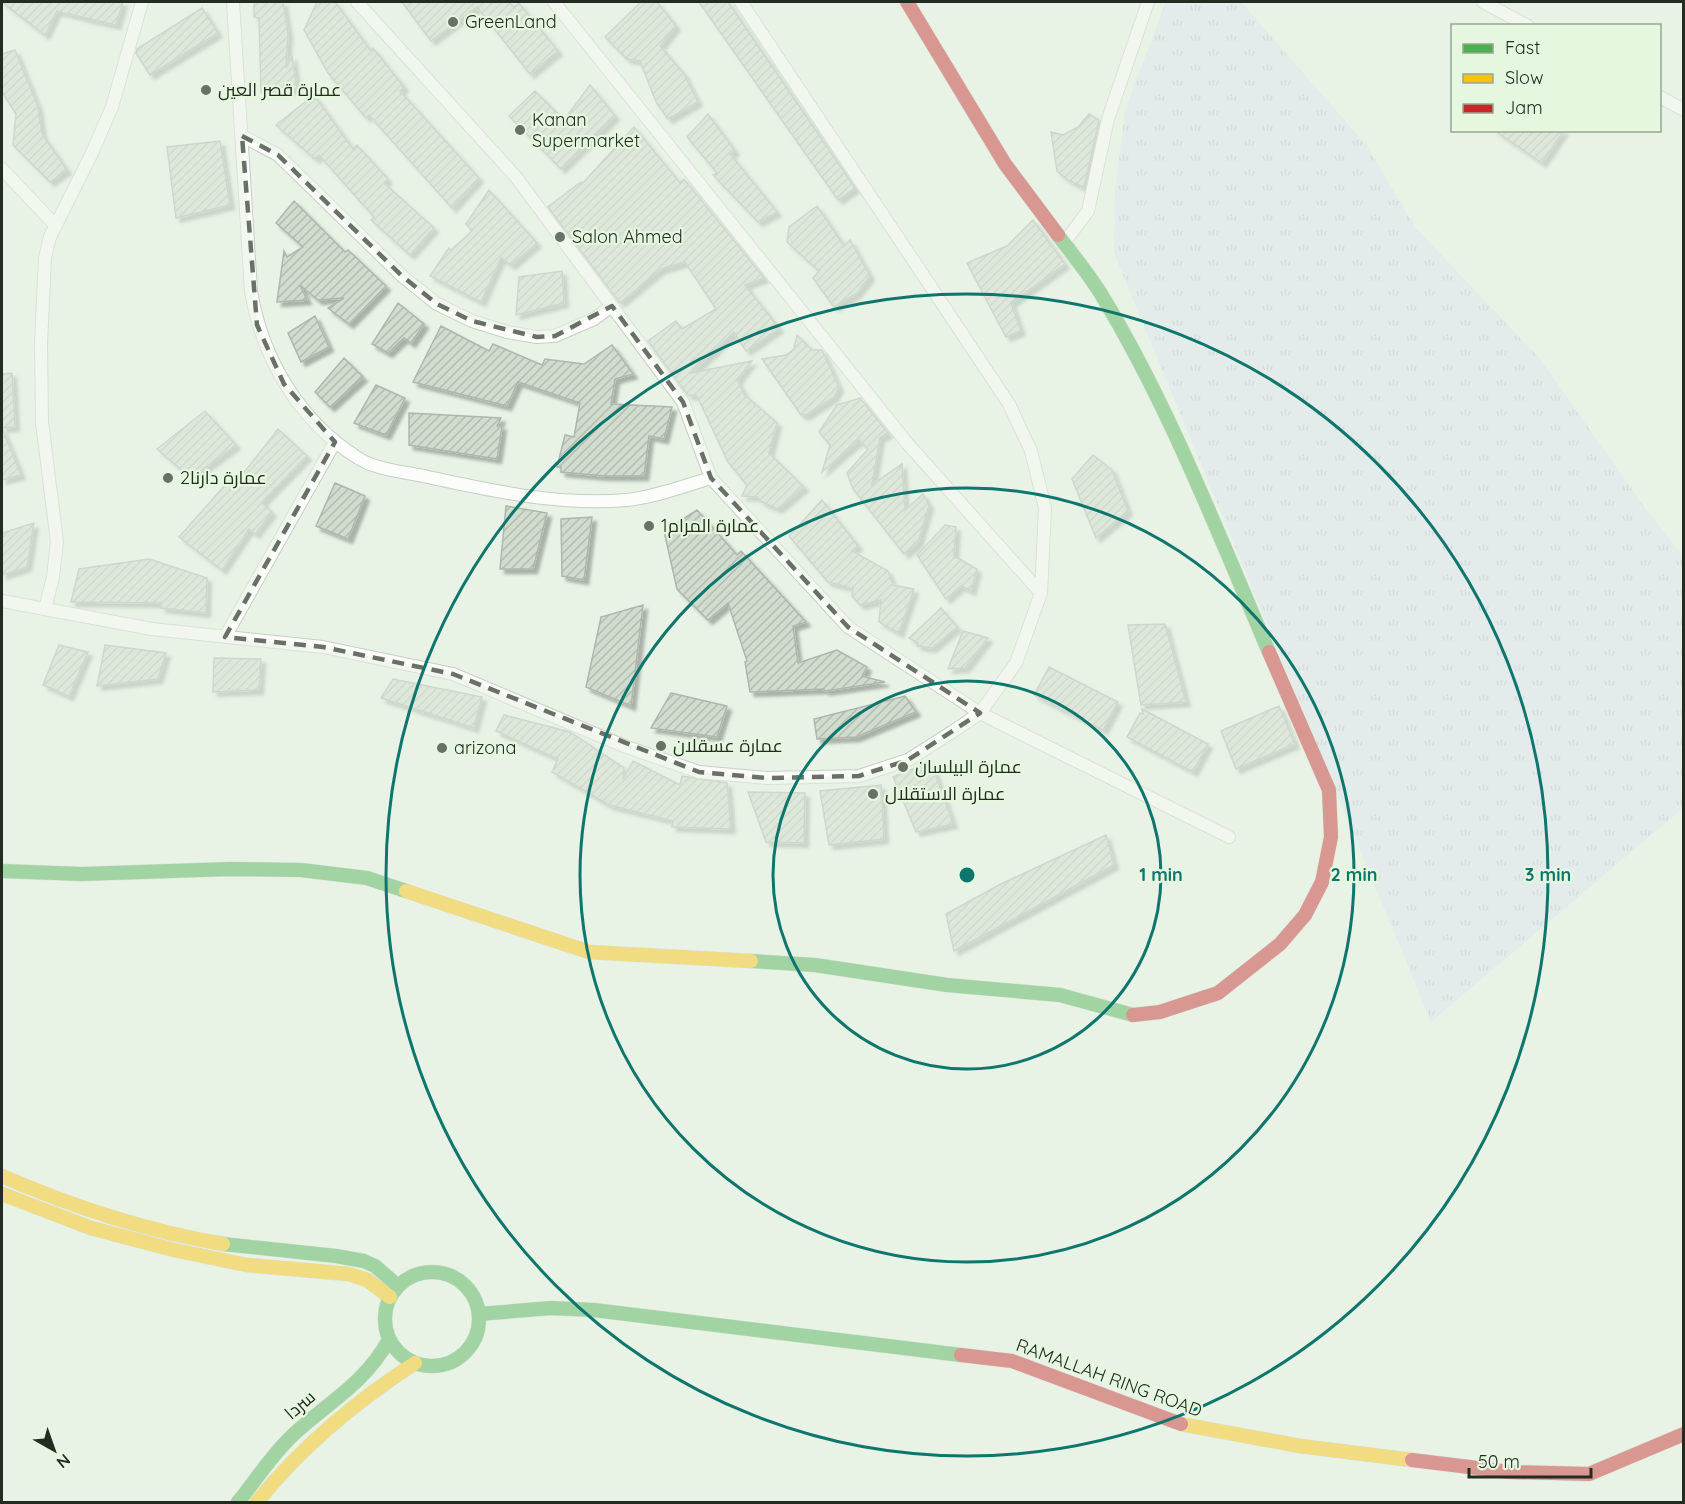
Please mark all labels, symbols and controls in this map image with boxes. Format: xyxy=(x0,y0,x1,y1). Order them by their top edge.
place label: GreenLand xyxy=(465,10,557,33)
marker: GreenLand xyxy=(446,15,460,29)
legend xyxy=(1451,24,1661,132)
text: Fast xyxy=(1505,36,1540,59)
text: Slow xyxy=(1505,66,1543,89)
place label: عمارة قصر العين xyxy=(218,78,341,101)
marker: عمارة قصر العين xyxy=(199,83,213,97)
text: Jam xyxy=(1505,96,1543,119)
place label: Kanan Supermarket xyxy=(532,108,640,152)
marker: Kanan Supermarket xyxy=(513,123,527,137)
place label: Salon Ahmed xyxy=(572,225,683,248)
marker: Salon Ahmed xyxy=(553,230,567,244)
place label: عمارة دارنا2 xyxy=(180,466,267,489)
marker: عمارة دارنا2 xyxy=(161,471,175,485)
place label: عمارة المرام1 xyxy=(661,514,759,538)
marker: عمارة المرام1 xyxy=(642,519,656,533)
place label: عمارة عسقلان xyxy=(673,734,783,757)
place label: arizona xyxy=(454,736,516,759)
marker: عمارة عسقلان xyxy=(654,739,668,753)
marker: arizona xyxy=(435,741,449,755)
place label: عمارة البيلسان xyxy=(915,755,1022,778)
marker: عمارة البيلسان xyxy=(896,760,910,774)
place label: عمارة الاستقلال xyxy=(885,782,1005,805)
marker: عمارة الاستقلال xyxy=(866,787,880,801)
text: 1 min xyxy=(1139,863,1183,886)
text: 2 min xyxy=(1331,863,1377,886)
text: 3 min xyxy=(1525,863,1571,886)
centre of rings xyxy=(957,865,977,885)
street label: RAMALLAH RING ROAD xyxy=(1013,1333,1205,1422)
street label: سردا xyxy=(279,1385,320,1424)
north arrow xyxy=(24,1420,84,1480)
scale bar xyxy=(1469,1441,1590,1479)
text: N xyxy=(53,1450,75,1473)
text: 50 m xyxy=(1478,1450,1520,1473)

